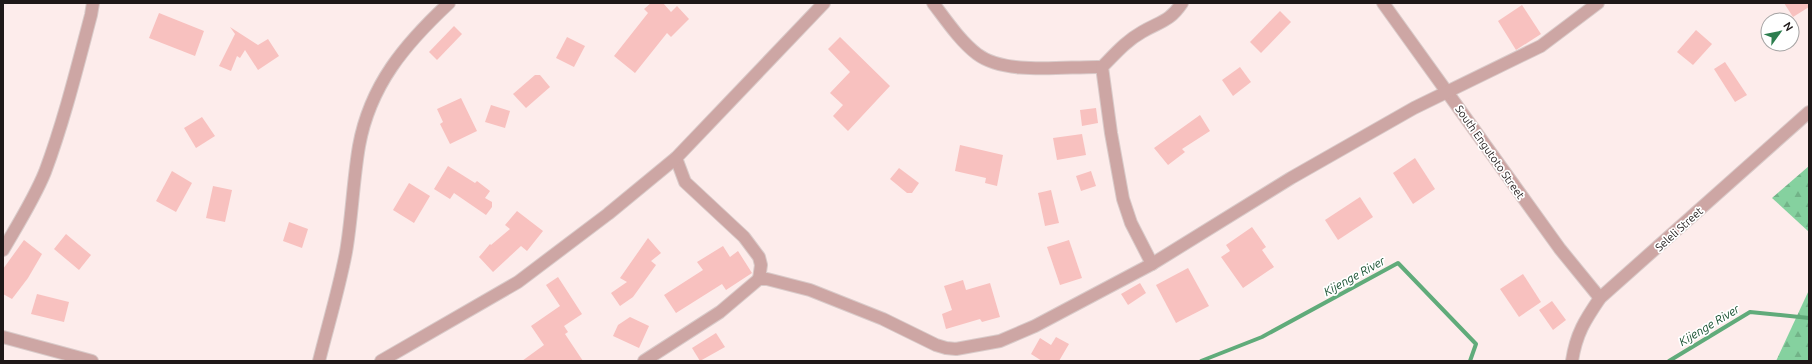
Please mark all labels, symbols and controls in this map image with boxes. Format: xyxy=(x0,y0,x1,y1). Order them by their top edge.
north arrow xyxy=(1760,12,1800,52)
text: N xyxy=(1781,20,1796,33)
street label: South Engutoto Street xyxy=(1453,103,1527,202)
street label: Seleli Street xyxy=(1653,204,1706,253)
water label: Kijenge River xyxy=(1321,254,1387,298)
water label: Kijenge River xyxy=(1676,302,1742,348)

